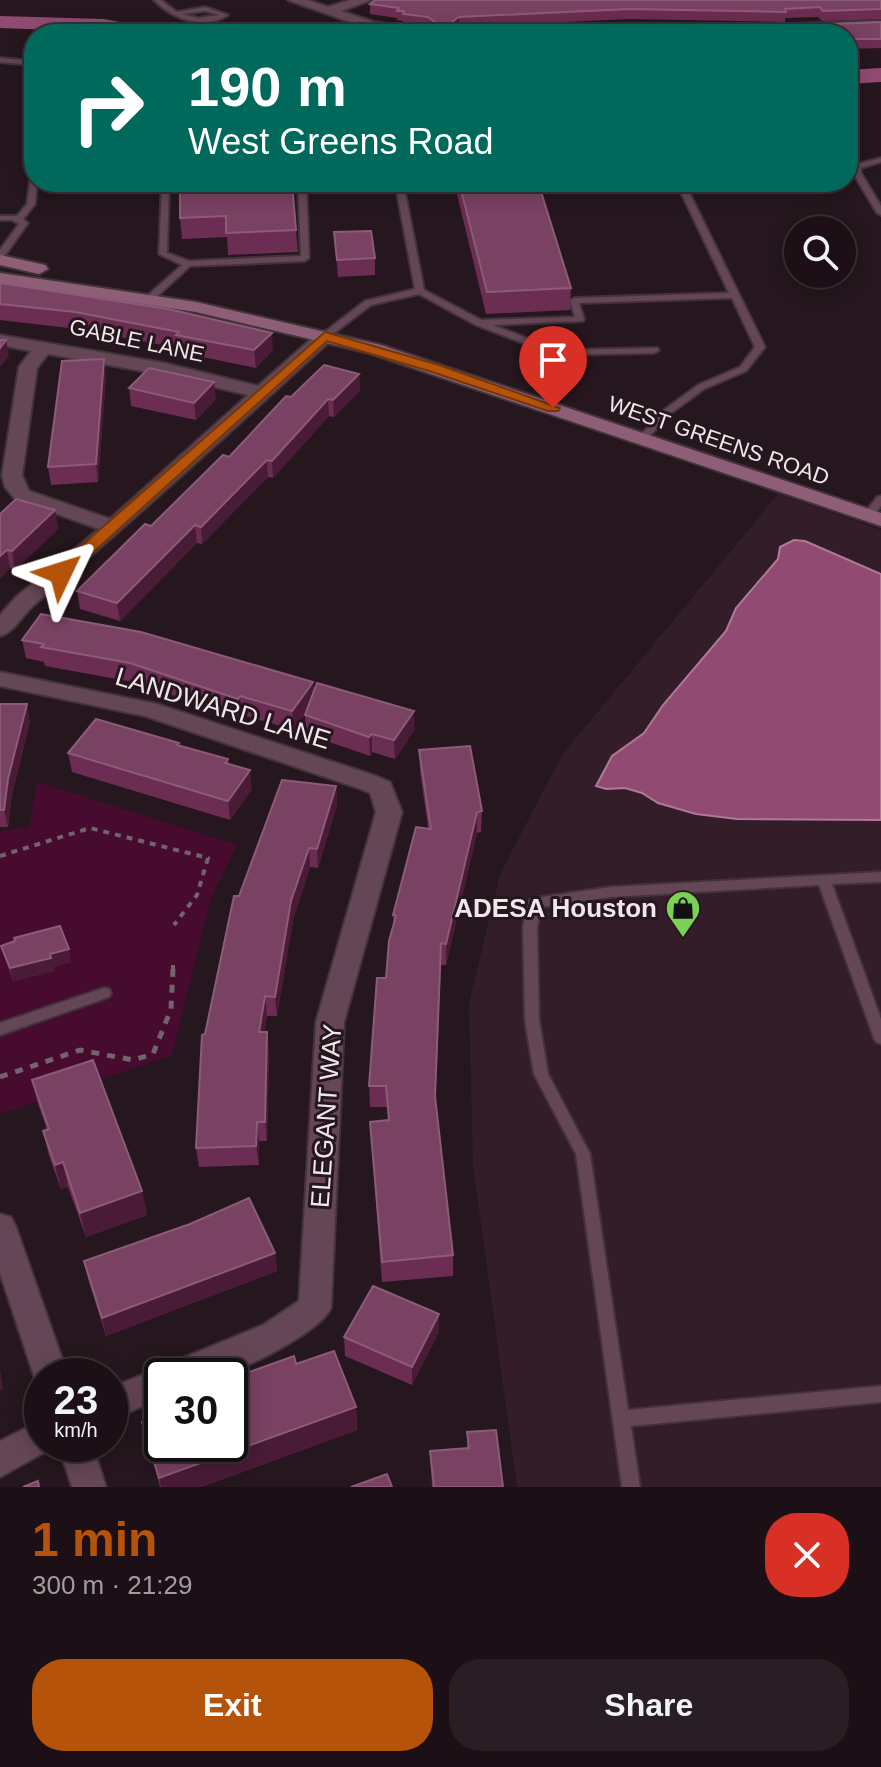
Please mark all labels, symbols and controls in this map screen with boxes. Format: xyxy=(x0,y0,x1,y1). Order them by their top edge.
text: 190 m xyxy=(188,55,347,118)
icon: right xyxy=(56,56,160,160)
text: West Greens Road xyxy=(188,121,493,162)
map controls xyxy=(784,216,856,288)
button: search xyxy=(784,216,856,288)
street label: GABLE LANE xyxy=(67,314,206,367)
pin xyxy=(519,326,587,408)
icon: arrive xyxy=(531,338,575,382)
street label: WEST GREENS ROAD xyxy=(605,391,833,490)
position arrow xyxy=(19,531,103,615)
street label: LANDWARD LANE xyxy=(112,661,334,755)
shop icon: ADESA Houston xyxy=(664,889,702,939)
place label: ADESA Houston xyxy=(454,893,657,923)
street label: ELEGANT WAY xyxy=(305,1023,347,1209)
speed limit sign: 30 xyxy=(144,1358,248,1462)
text: 23 xyxy=(54,1378,98,1422)
text: km/h xyxy=(54,1419,98,1441)
text: 1 min xyxy=(32,1513,157,1566)
button: close xyxy=(765,1513,849,1597)
text: 300 m · 21:29 xyxy=(32,1570,192,1600)
button: Exit xyxy=(32,1659,433,1751)
button: Share xyxy=(449,1659,849,1751)

